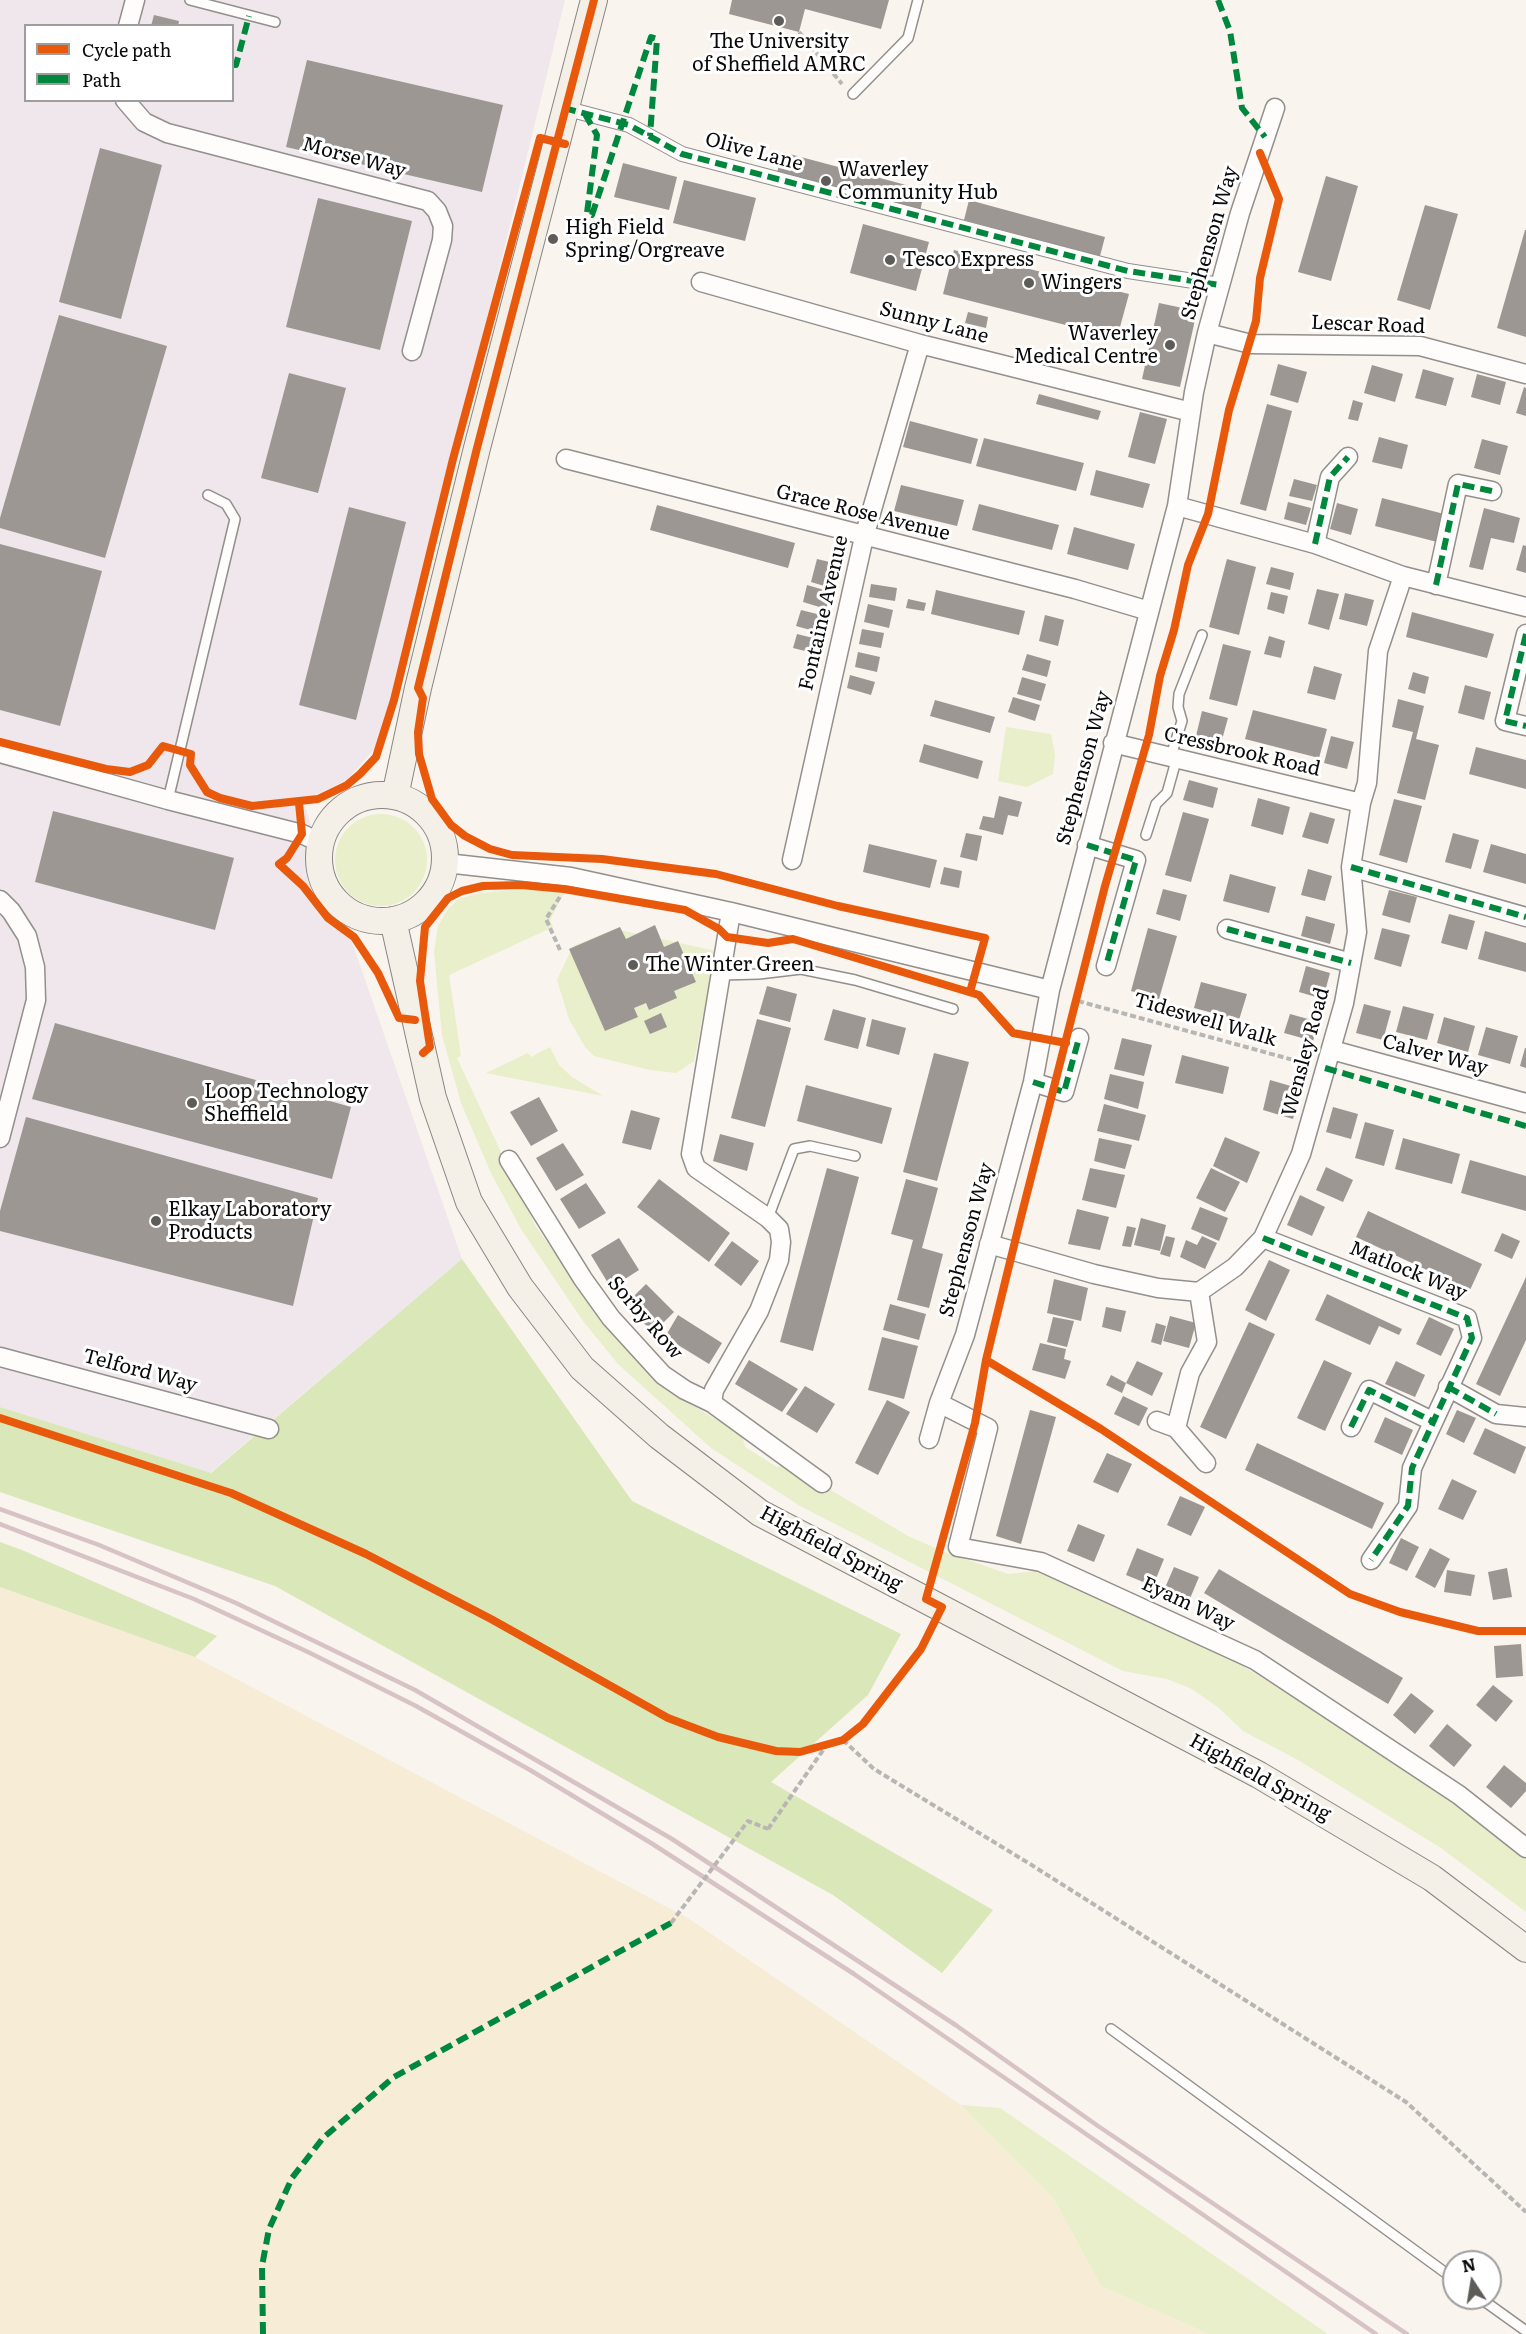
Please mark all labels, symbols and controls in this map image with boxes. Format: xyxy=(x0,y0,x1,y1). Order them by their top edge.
marker: The University of Sheffield AMRC xyxy=(772,14,786,28)
legend xyxy=(24,24,234,102)
place label: The University of Sheffield AMRC xyxy=(692,30,866,77)
text: Cycle path xyxy=(82,36,171,63)
text: Path xyxy=(82,66,121,93)
street label: Olive Lane xyxy=(702,127,806,177)
street label: Morse Way xyxy=(299,133,409,183)
place label: Waverley Community Hub xyxy=(838,158,998,205)
street label: Stephenson Way xyxy=(1177,163,1243,323)
marker: Waverley Community Hub xyxy=(819,174,833,188)
place label: High Field Spring/Orgreave xyxy=(565,216,725,263)
marker: High Field Spring/Orgreave xyxy=(546,232,560,246)
place label: Tesco Express xyxy=(902,248,1034,272)
marker: Tesco Express xyxy=(883,253,897,267)
place label: Wingers xyxy=(1041,271,1122,295)
marker: Wingers xyxy=(1022,276,1036,290)
street label: Sunny Lane xyxy=(877,297,991,349)
street label: Lescar Road xyxy=(1310,311,1426,339)
place label: Waverley Medical Centre xyxy=(1014,322,1158,369)
marker: Waverley Medical Centre xyxy=(1163,338,1177,352)
street label: Grace Rose Avenue xyxy=(774,480,952,546)
street label: Fontaine Avenue xyxy=(794,533,854,693)
street label: Stephenson Way xyxy=(1052,688,1116,848)
street label: Cressbrook Road xyxy=(1161,722,1323,782)
place label: The Winter Green xyxy=(645,953,814,977)
marker: The Winter Green xyxy=(626,958,640,972)
street label: Wensley Road xyxy=(1277,985,1335,1119)
street label: Tideswell Walk xyxy=(1131,988,1279,1052)
street label: Calver Way xyxy=(1380,1029,1490,1081)
place label: Loop Technology Sheffield xyxy=(204,1080,368,1127)
marker: Loop Technology Sheffield xyxy=(185,1096,199,1110)
street label: Stephenson Way xyxy=(935,1160,999,1320)
place label: Elkay Laboratory Products xyxy=(168,1198,331,1245)
marker: Elkay Laboratory Products xyxy=(149,1214,163,1228)
street label: Matlock Way xyxy=(1346,1236,1470,1306)
street label: Sorby Row xyxy=(602,1271,688,1365)
street label: Telford Way xyxy=(80,1344,200,1398)
street label: Highfield Spring xyxy=(756,1501,906,1597)
street label: Eyam Way xyxy=(1138,1572,1238,1636)
street label: Highfield Spring xyxy=(1185,1729,1335,1827)
north arrow xyxy=(1442,2250,1502,2310)
text: N xyxy=(1460,2251,1478,2277)

